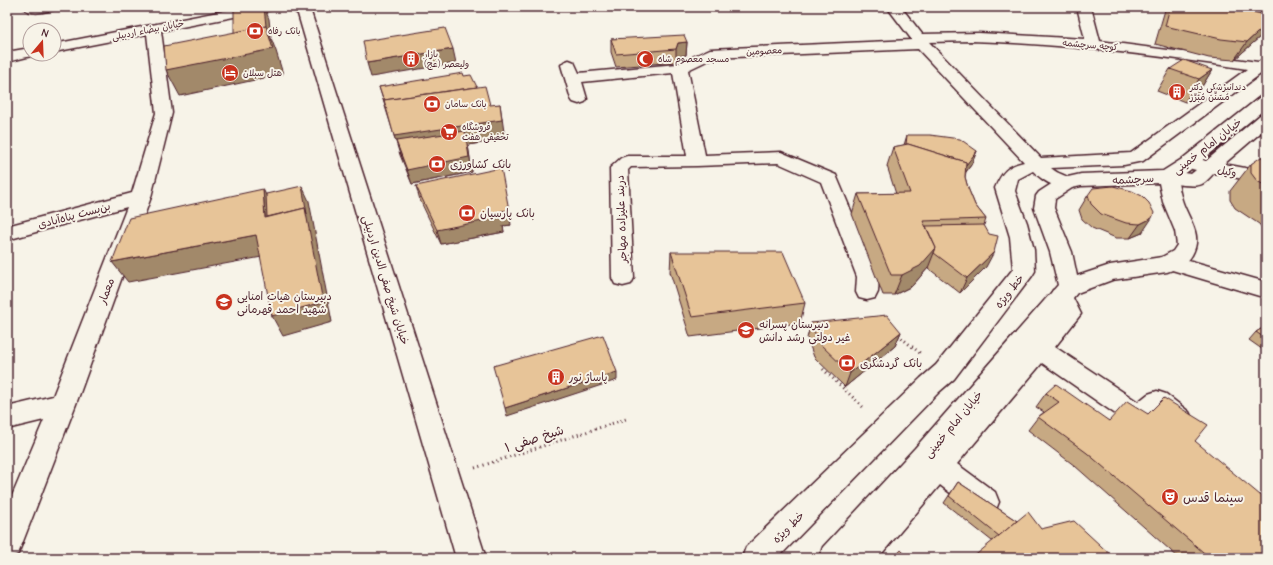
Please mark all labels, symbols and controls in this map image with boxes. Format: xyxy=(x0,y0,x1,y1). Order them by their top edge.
street label: خیابان بیضاء اردبیلی xyxy=(111,18,185,43)
bank icon: بانک رفاه xyxy=(245,21,265,41)
north arrow xyxy=(22,22,62,62)
text: N xyxy=(40,26,51,40)
place label: بانک رفاه xyxy=(268,26,301,37)
street label: کوچه سرچشمه xyxy=(1062,38,1118,53)
street label: معصومین xyxy=(746,45,782,57)
building icon: بازار ولیعصر (عج) xyxy=(401,49,421,69)
place label: بازار ولیعصر (عج) xyxy=(423,49,469,70)
mosque icon: مسجد معصوم شاه xyxy=(635,49,655,69)
place label: مسجد معصوم شاه xyxy=(658,54,729,66)
hotel icon: هتل سبلان xyxy=(220,63,240,83)
place label: هتل سبلان xyxy=(243,68,282,78)
building icon: دندانپزشکی دکتر مُسَنِّن مُبَرِّز xyxy=(1167,82,1187,102)
place label: دندانپزشکی دکتر مُسَنِّن مُبَرِّز xyxy=(1189,82,1246,103)
bank icon: بانک سامان xyxy=(422,94,442,114)
place label: بانک سامان xyxy=(445,99,487,109)
street label: خیابان امام خمینی xyxy=(1170,116,1245,179)
supermarket icon: فروشگاه تخفیفی هفت xyxy=(439,122,459,142)
place label: فروشگاه تخفیفی هفت xyxy=(462,122,509,143)
bank icon: بانک کشاورزی xyxy=(427,154,447,174)
place label: بانک کشاورزی xyxy=(450,158,511,172)
street label: وکیل xyxy=(1216,163,1238,180)
street label: سرچشمه xyxy=(1112,172,1154,187)
street label: دربند علیزاده مهاجر xyxy=(613,175,631,264)
street label: بن‌بست پناه‌آبادی xyxy=(36,200,112,232)
bank icon: بانک پارسیان xyxy=(457,203,477,223)
place label: بانک پارسیان xyxy=(480,207,535,221)
street label: خیابان شیخ صفی الدین اردبیلی xyxy=(359,214,411,347)
street label: خط ویژه xyxy=(992,272,1027,311)
street label: معمار xyxy=(95,276,117,307)
place label: دبیرستان هیات امنایی شهید احمد قهرمانی xyxy=(237,290,332,317)
school or university icon: دبیرستان هیات امنایی شهید احمد قهرمانی xyxy=(214,292,234,312)
place label: دبیرستان پسرانه غیر دولتی رشد دانش xyxy=(759,318,850,345)
school or university icon: دبیرستان پسرانه غیر دولتی رشد دانش xyxy=(736,320,756,340)
bank icon: بانک گردشگری xyxy=(837,353,857,373)
place label: بانک گردشگری xyxy=(860,357,922,371)
building icon: پاساژ نور xyxy=(546,367,566,387)
place label: پاساژ نور xyxy=(568,371,607,385)
street label: خیابان امام خمینی xyxy=(922,388,987,462)
street label: شیخ صفی ۱ xyxy=(503,422,566,457)
theatre icon: سینما قدس xyxy=(1160,487,1180,507)
place label: سینما قدس xyxy=(1183,490,1243,506)
street label: خط ویژه xyxy=(770,509,807,546)

